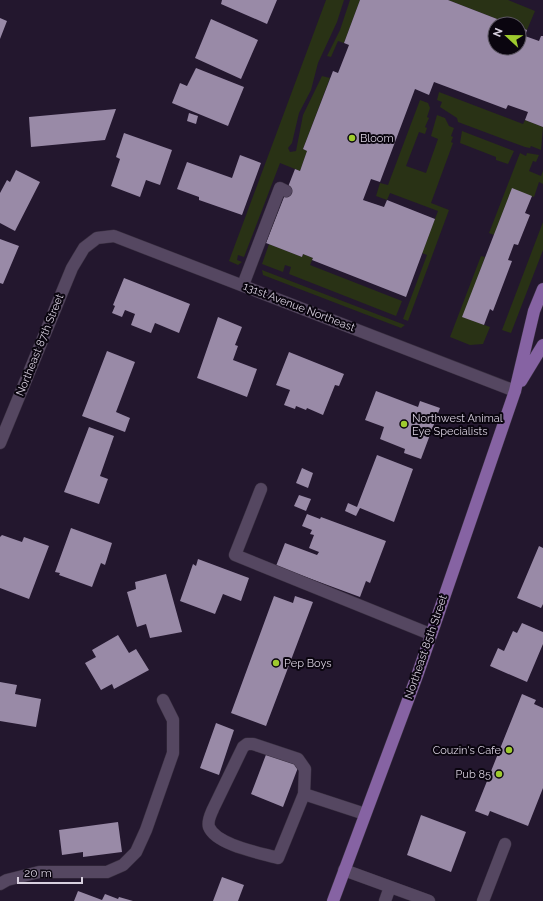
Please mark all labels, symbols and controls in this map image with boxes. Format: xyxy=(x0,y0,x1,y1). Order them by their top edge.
north arrow xyxy=(487,16,527,56)
text: N xyxy=(491,26,506,39)
place label: Bloom xyxy=(360,132,394,145)
marker: Bloom xyxy=(347,133,357,143)
street label: 131st Avenue Northeast xyxy=(241,280,357,334)
street label: Northeast 87th Street xyxy=(14,292,67,398)
place label: Northwest Animal Eye Specialists xyxy=(412,412,503,438)
marker: Northwest Animal Eye Specialists xyxy=(399,419,409,429)
street label: Northeast 85th Street xyxy=(402,593,450,701)
place label: Pep Boys xyxy=(284,657,332,670)
marker: Pep Boys xyxy=(271,658,281,668)
place label: Couzin's Cafe xyxy=(433,744,502,757)
marker: Couzin's Cafe xyxy=(504,745,514,755)
place label: Pub 85 xyxy=(456,768,491,781)
marker: Pub 85 xyxy=(494,769,504,779)
scale bar xyxy=(18,859,82,885)
text: 20 m xyxy=(24,866,52,880)

